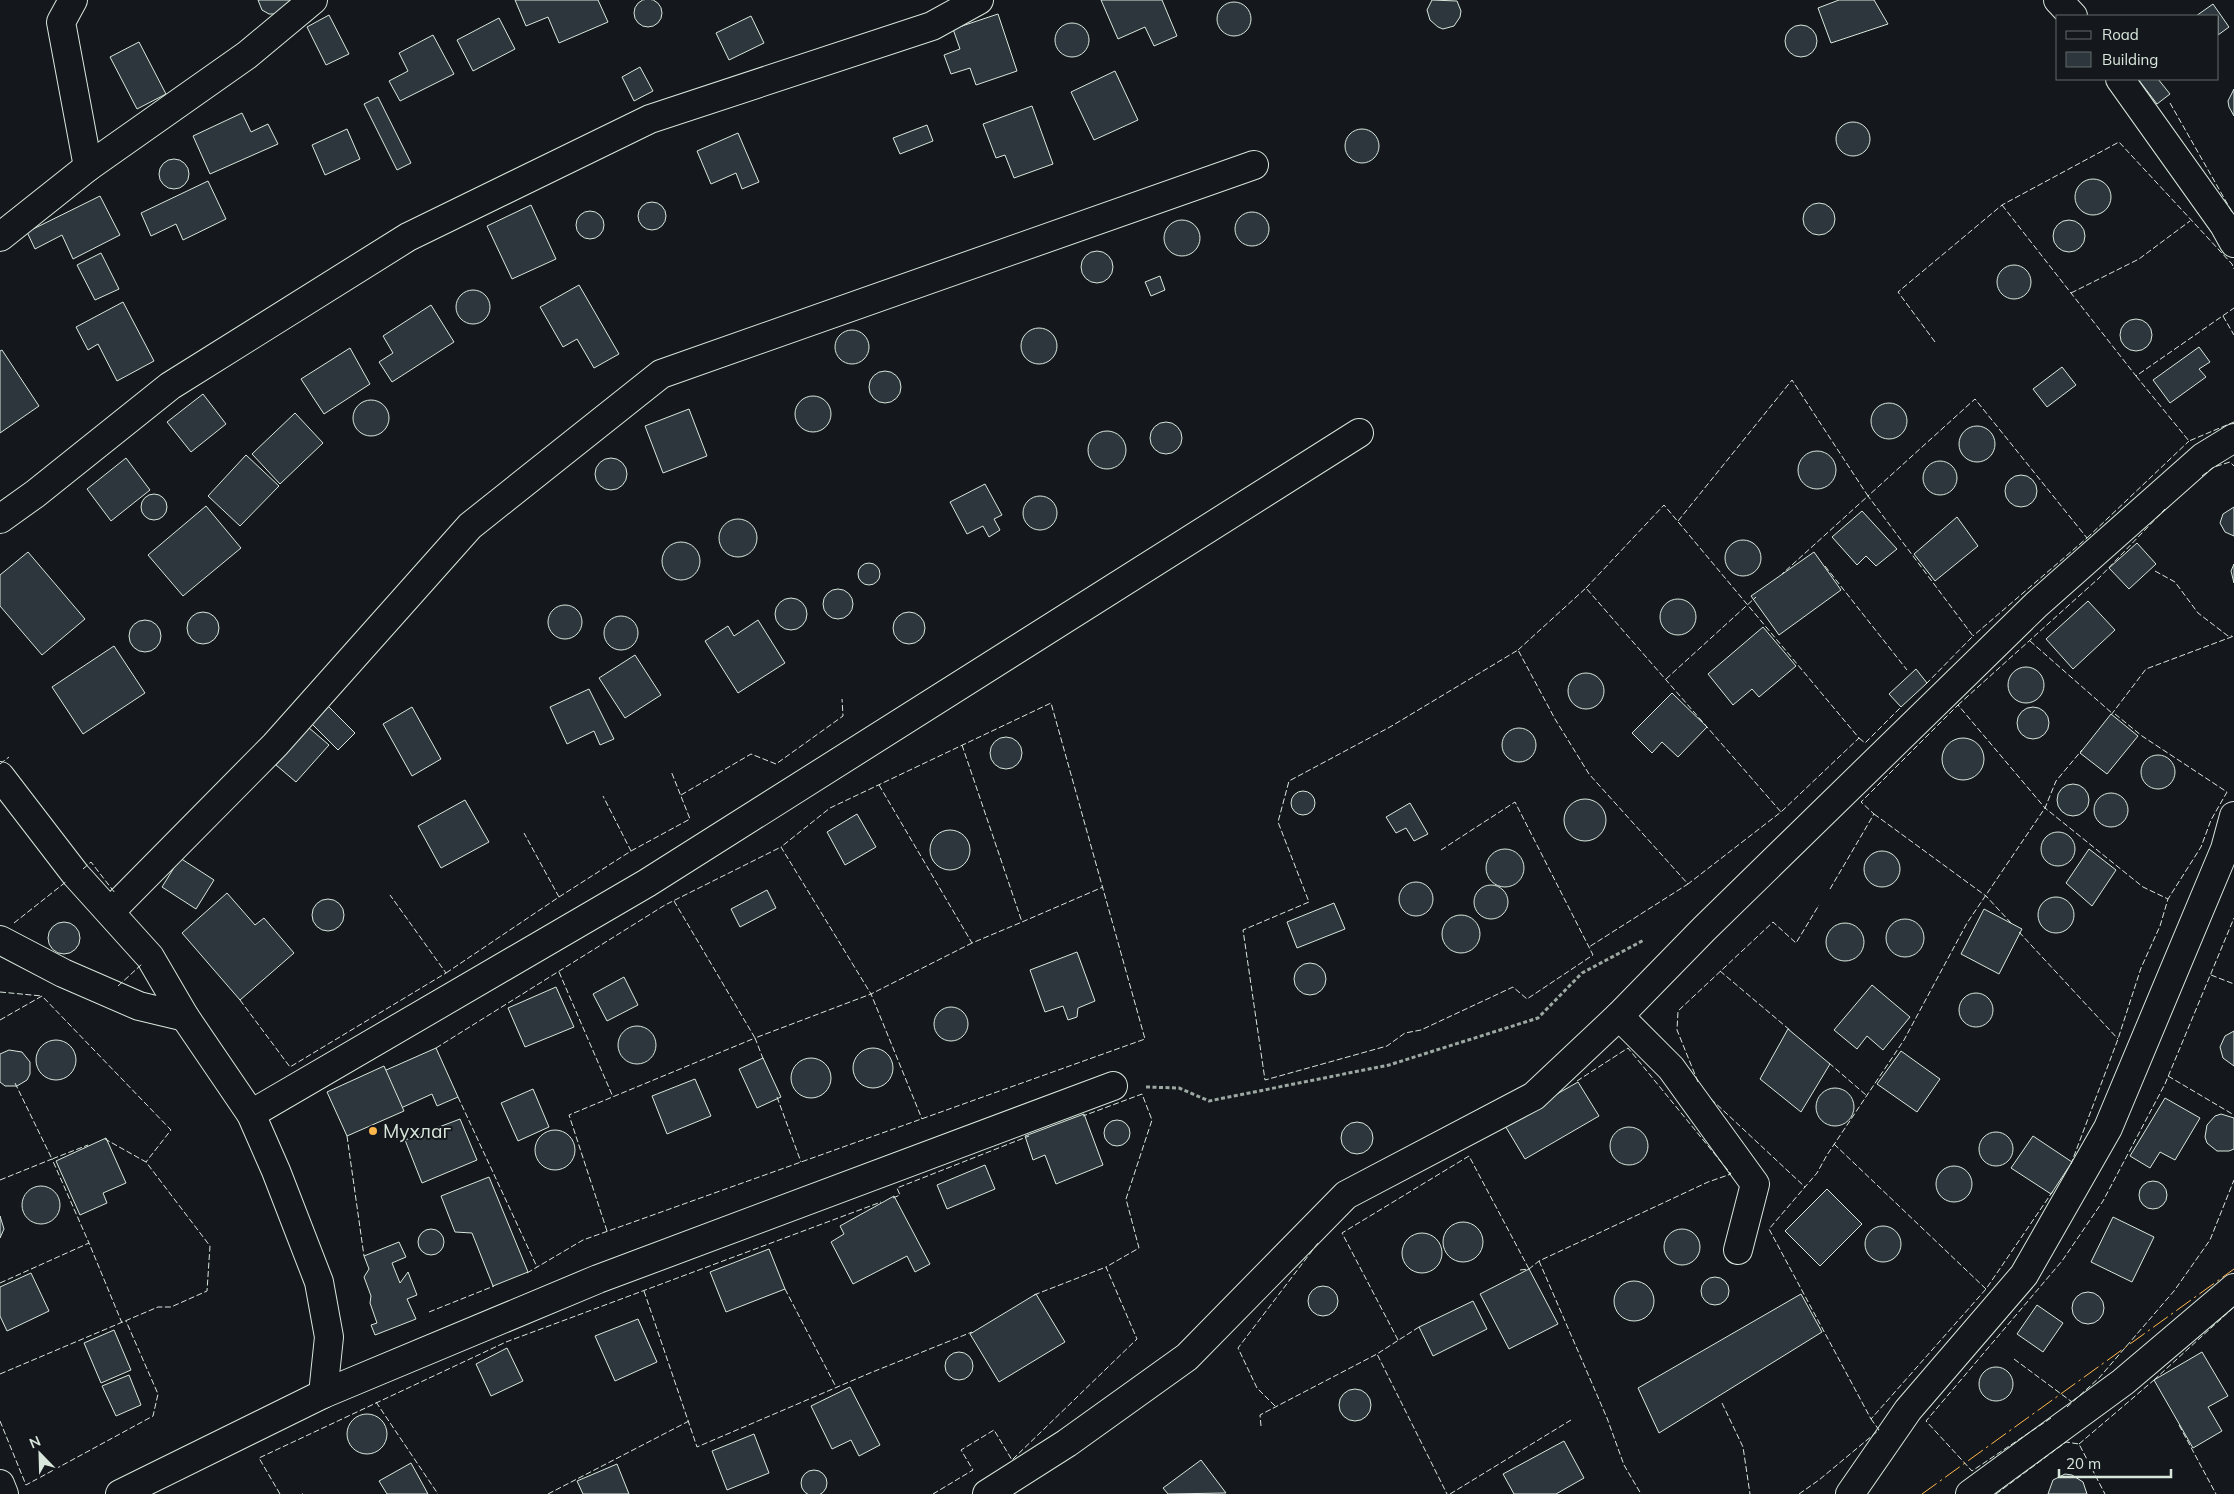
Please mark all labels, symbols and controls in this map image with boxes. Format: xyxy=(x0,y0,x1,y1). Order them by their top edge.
legend xyxy=(2056,15,2219,80)
text: Road xyxy=(2102,25,2139,44)
text: Building xyxy=(2102,50,2158,69)
place label: Мухлаг xyxy=(383,1119,452,1143)
marker: Мухлаг xyxy=(367,1125,379,1137)
north arrow xyxy=(15,1429,65,1479)
text: N xyxy=(27,1432,43,1452)
scale bar xyxy=(2059,1446,2172,1478)
text: 20 m xyxy=(2066,1454,2101,1473)

